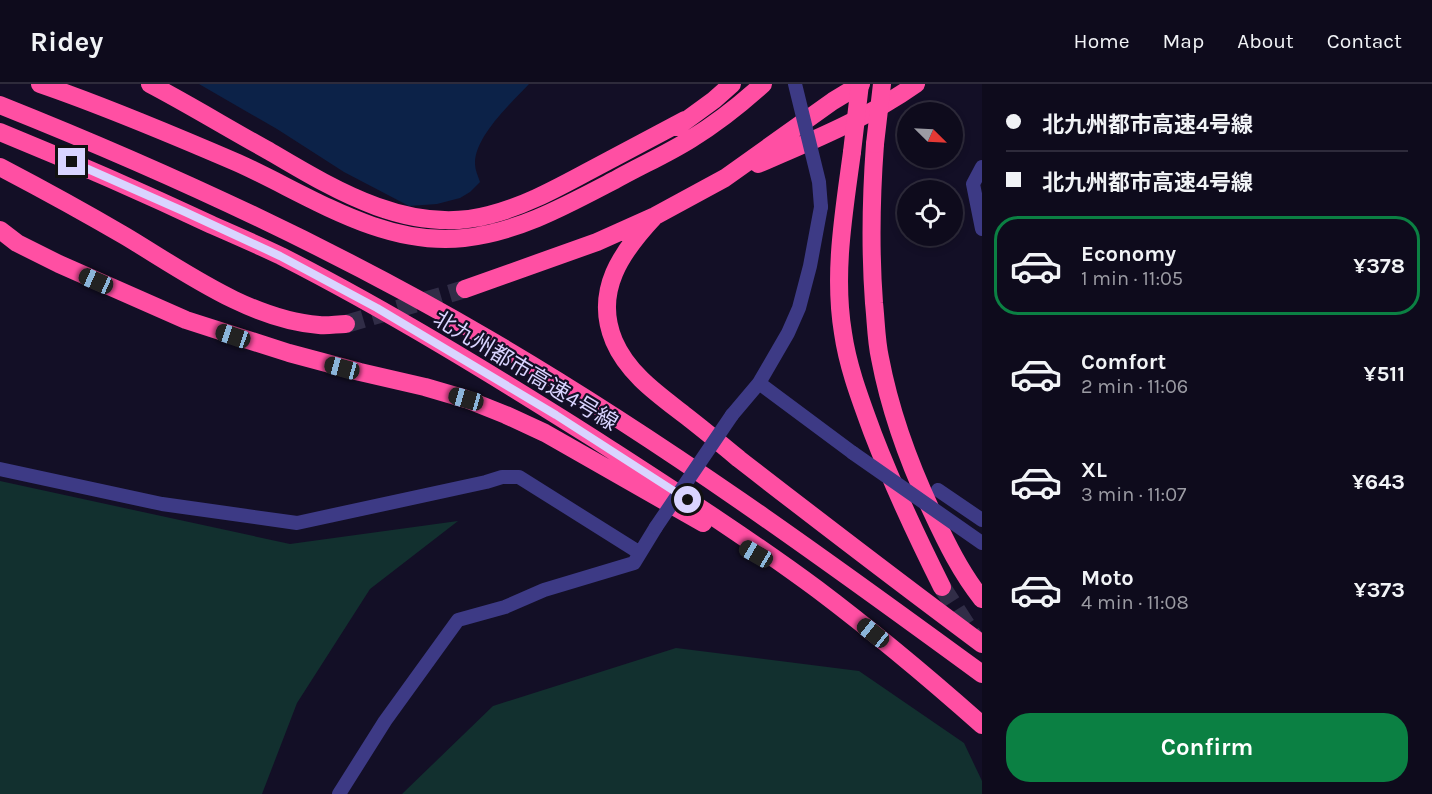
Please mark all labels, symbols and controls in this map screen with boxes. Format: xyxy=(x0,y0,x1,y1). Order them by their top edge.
text: Ridey xyxy=(30,25,103,58)
text: Home xyxy=(1074,29,1130,53)
text: Map xyxy=(1163,29,1204,53)
text: About xyxy=(1237,29,1294,53)
text: Contact xyxy=(1327,29,1402,53)
north arrow xyxy=(897,102,963,168)
map controls xyxy=(897,102,963,246)
text: 北九州都市高速4号線 xyxy=(1042,112,1253,138)
route end xyxy=(58,148,85,175)
text: 北九州都市高速4号線 xyxy=(1042,170,1253,196)
button: locate xyxy=(897,180,963,246)
icon: car xyxy=(1009,239,1063,293)
text: Economy xyxy=(1081,241,1176,267)
text: ¥378 xyxy=(1353,253,1405,279)
car xyxy=(76,265,116,297)
text: 1 min · 11:05 xyxy=(1081,267,1183,290)
street label: 北九州都市高速4号線 xyxy=(429,306,622,436)
car xyxy=(213,322,253,350)
icon: car xyxy=(1009,347,1063,401)
text: Comfort xyxy=(1081,349,1166,375)
car xyxy=(322,355,362,381)
text: ¥511 xyxy=(1364,361,1405,387)
text: 2 min · 11:06 xyxy=(1081,375,1188,398)
car xyxy=(446,385,486,413)
icon: car xyxy=(1009,455,1063,509)
text: XL xyxy=(1081,457,1107,483)
text: ¥643 xyxy=(1352,469,1405,495)
text: 3 min · 11:07 xyxy=(1081,483,1186,506)
route start xyxy=(674,486,701,513)
car xyxy=(736,537,776,571)
icon: car xyxy=(1009,563,1063,617)
text: Moto xyxy=(1081,565,1134,591)
text: ¥373 xyxy=(1354,577,1405,603)
text: 4 min · 11:08 xyxy=(1081,591,1189,614)
car xyxy=(853,615,893,651)
button: Confirm xyxy=(1006,713,1408,782)

